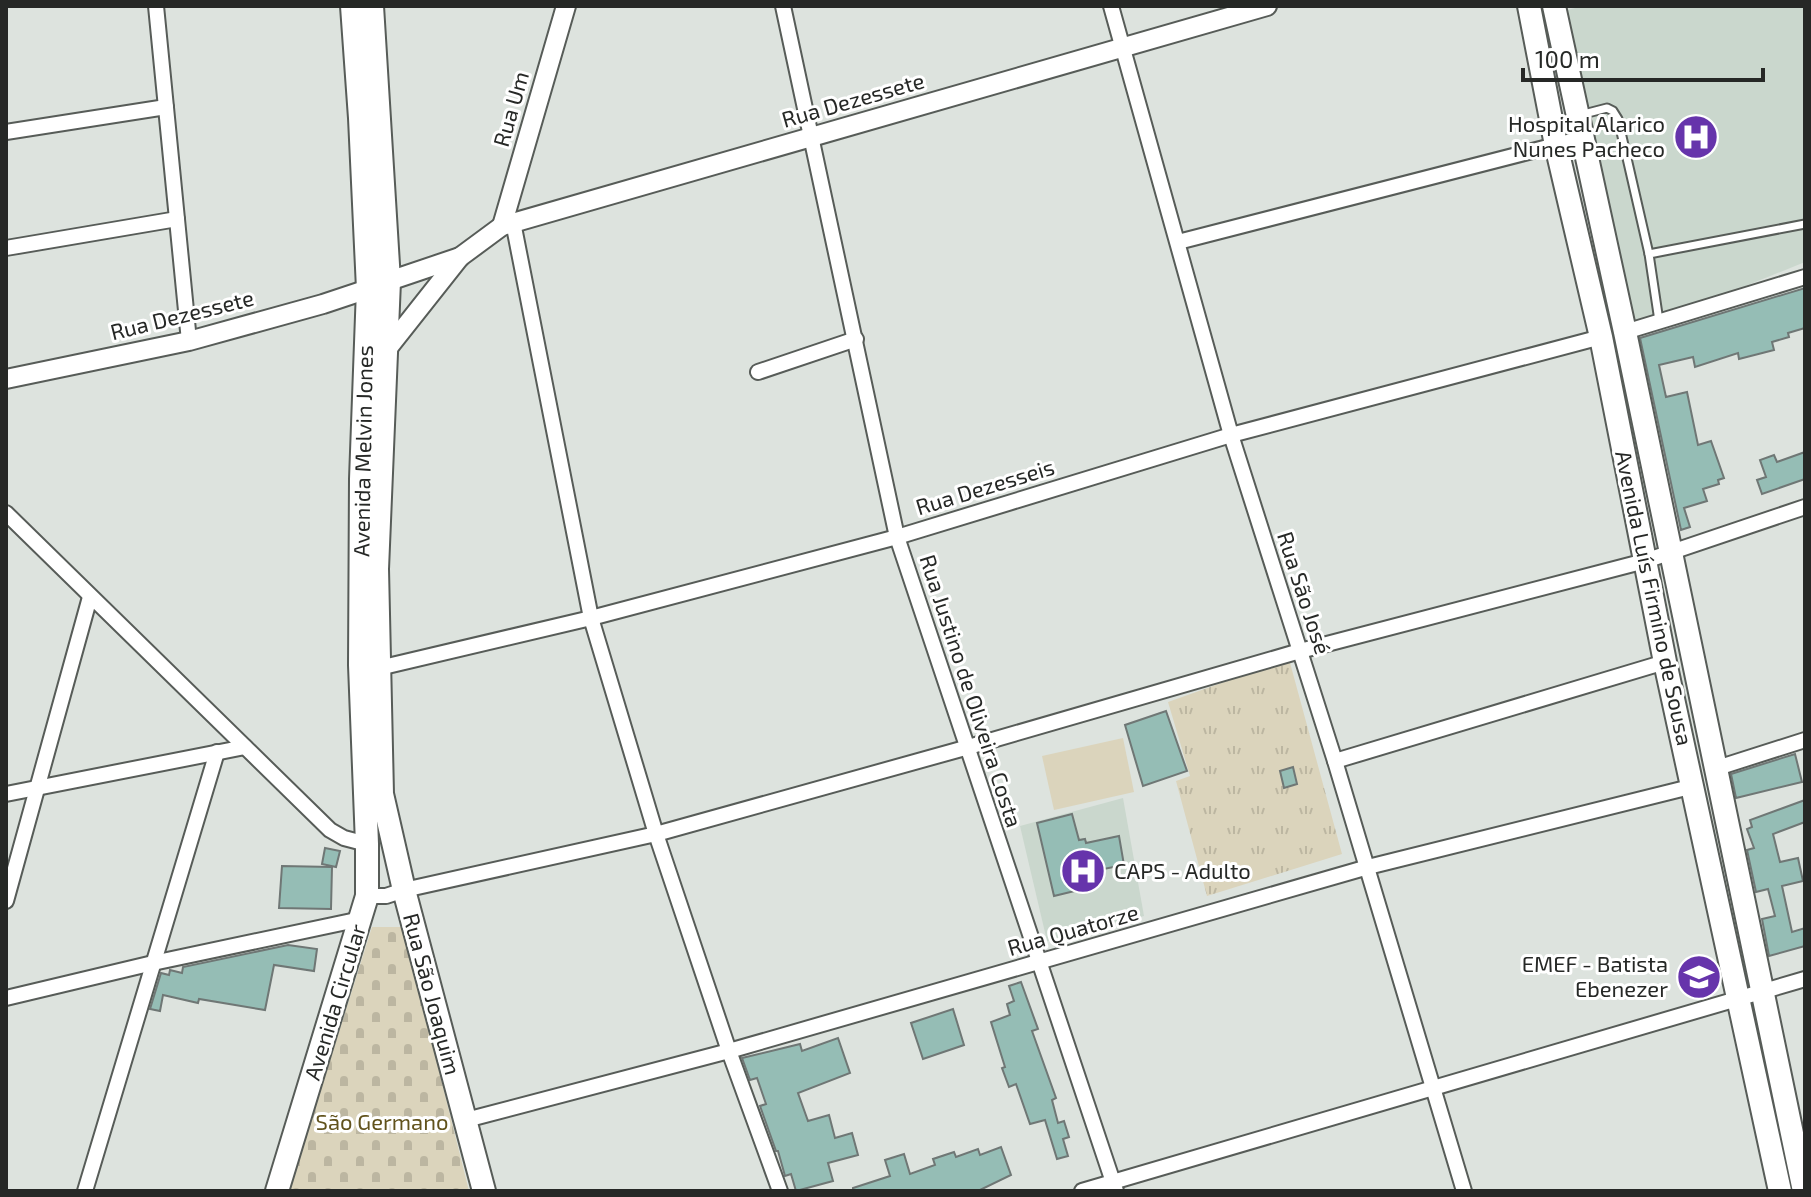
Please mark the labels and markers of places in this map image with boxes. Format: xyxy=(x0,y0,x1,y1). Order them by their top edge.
place label: Hospital Alarico Nunes Pacheco xyxy=(1508,110,1665,161)
hospital icon: Hospital Alarico Nunes Pacheco xyxy=(1672,113,1720,161)
hospital icon: CAPS - Adulto xyxy=(1059,847,1107,895)
place label: CAPS - Adulto xyxy=(1114,857,1251,883)
place label: EMEF - Batista Ebenezer xyxy=(1522,950,1668,1001)
school or university icon: EMEF - Batista Ebenezer xyxy=(1675,953,1723,1001)

